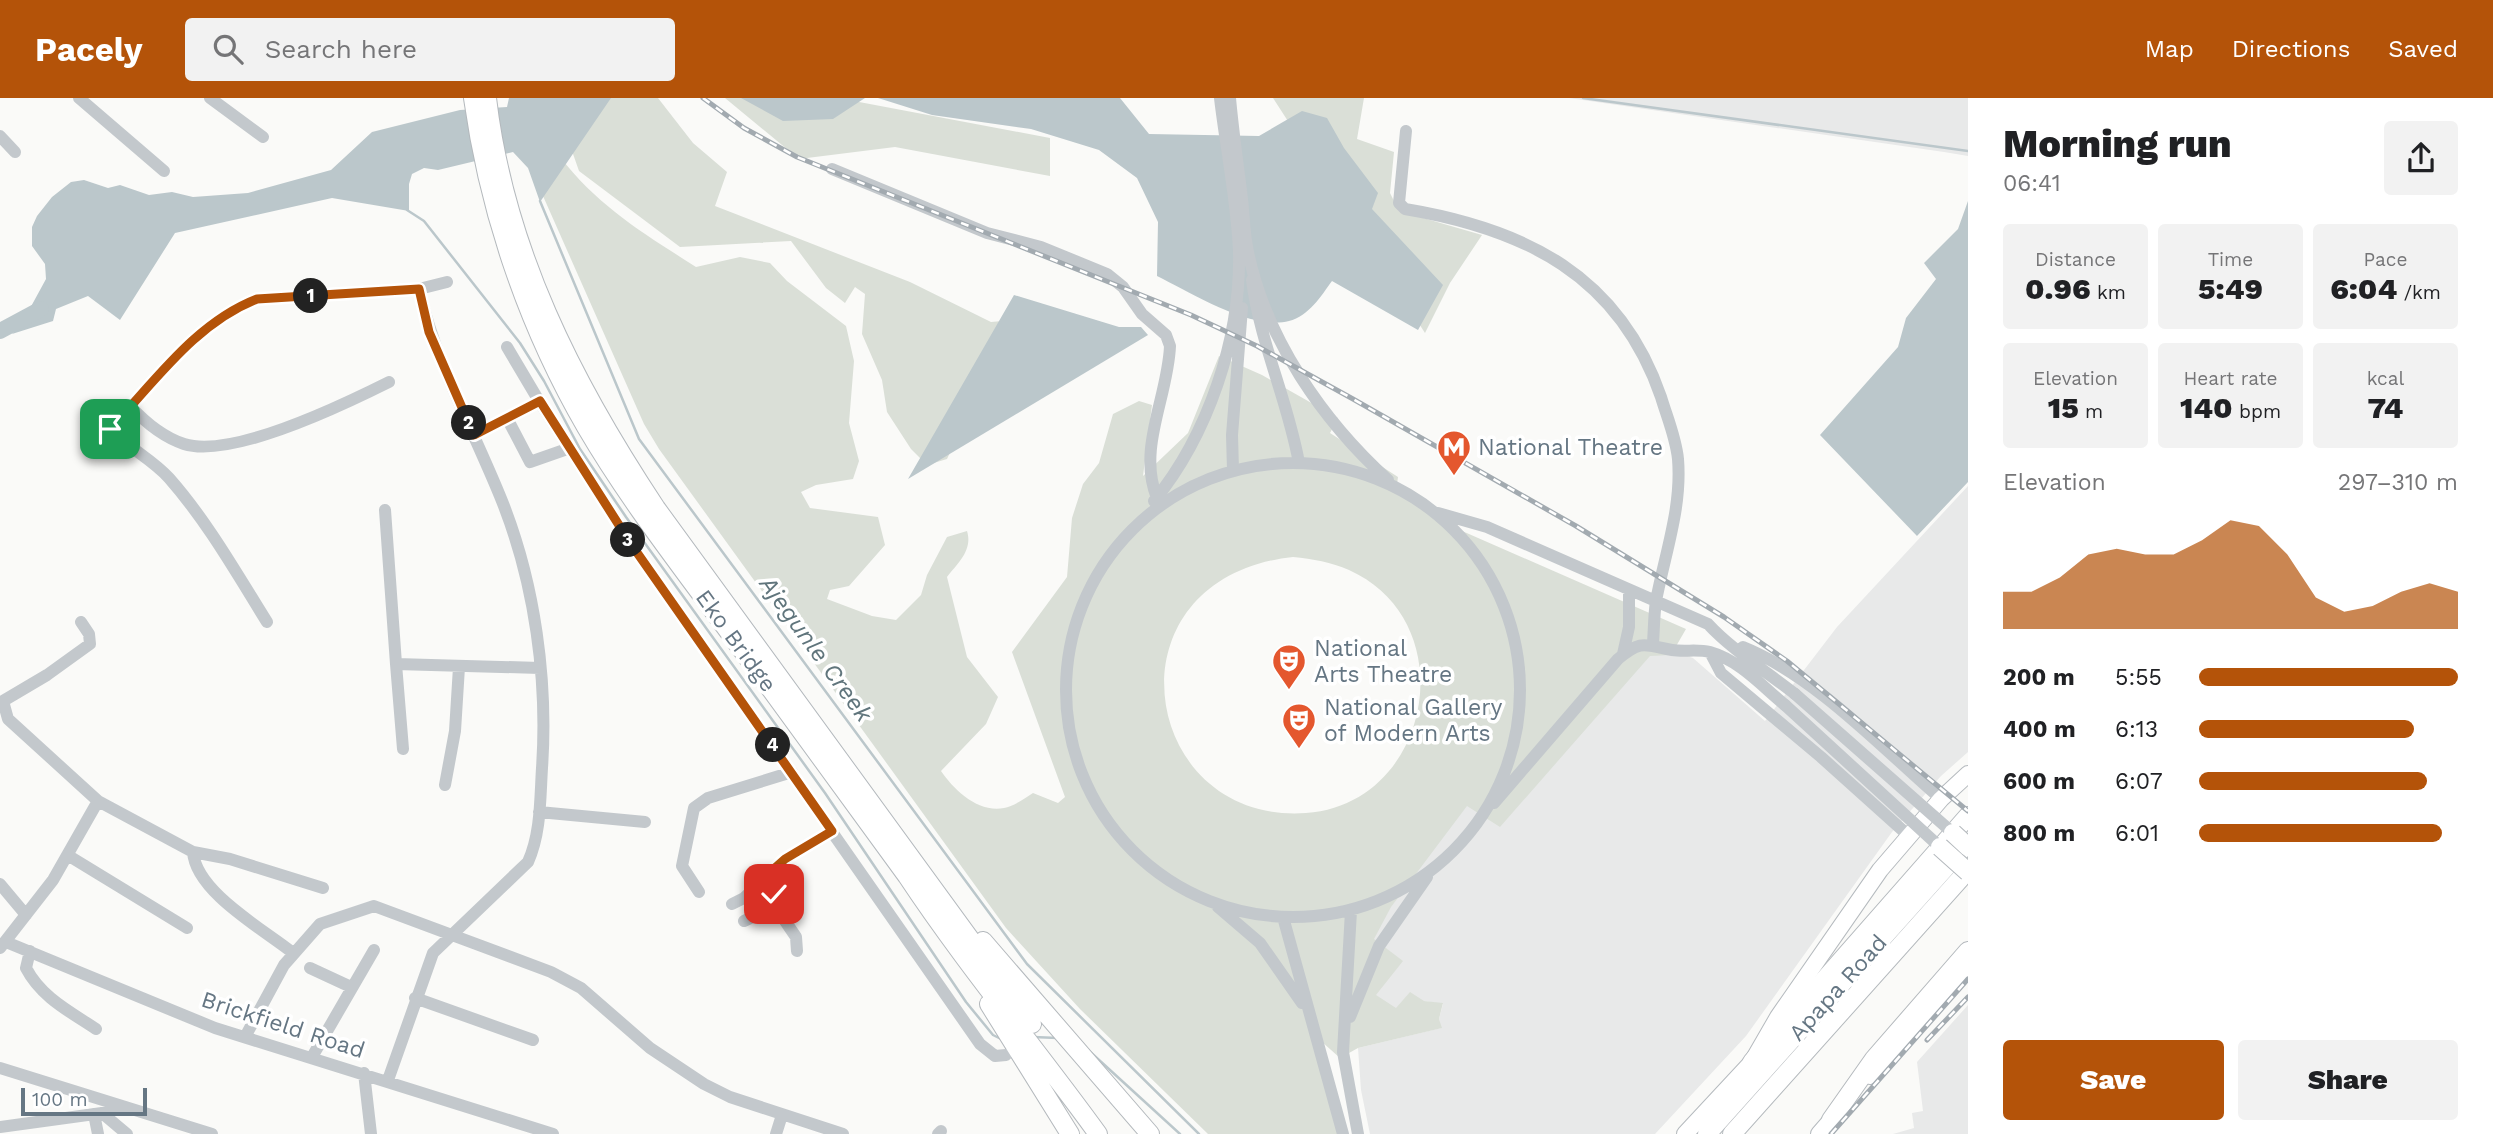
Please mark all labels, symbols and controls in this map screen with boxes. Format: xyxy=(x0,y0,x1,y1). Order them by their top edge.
search box xyxy=(185,18,675,81)
text: Pacely xyxy=(35,30,143,69)
icon: search xyxy=(209,30,247,68)
text: Search here xyxy=(265,34,417,64)
text: Map xyxy=(2145,35,2194,63)
text: Directions xyxy=(2232,35,2350,63)
text: Saved xyxy=(2388,35,2458,63)
button: share xyxy=(2384,121,2458,195)
text: Morning run xyxy=(2003,122,2232,166)
text: 06:41 xyxy=(2003,170,2061,197)
text: Distance xyxy=(2035,248,2116,271)
text: Time xyxy=(2208,248,2253,271)
text: Pace xyxy=(2364,248,2407,271)
text: 0.96 xyxy=(2025,271,2091,306)
text: 5:49 xyxy=(2198,271,2263,306)
text: 6:04 xyxy=(2330,271,2397,306)
pin: 1 xyxy=(294,278,328,314)
text: km xyxy=(2091,281,2126,304)
text: /km xyxy=(2397,281,2441,304)
text: 1 xyxy=(306,284,315,307)
text: Elevation xyxy=(2033,367,2118,390)
text: Heart rate xyxy=(2184,367,2277,390)
text: kcal xyxy=(2367,367,2404,390)
text: 15 xyxy=(2048,390,2079,425)
text: 140 xyxy=(2180,390,2233,425)
text: 74 xyxy=(2368,390,2403,425)
pin xyxy=(80,399,140,459)
text: m xyxy=(2079,400,2103,423)
text: bpm xyxy=(2233,400,2281,423)
pin: 2 xyxy=(452,406,486,440)
icon: arrive xyxy=(91,410,129,448)
text: 2 xyxy=(463,411,474,434)
metro station icon: National Theatre xyxy=(1435,428,1473,477)
place label: National Theatre xyxy=(1478,434,1663,461)
text: Elevation xyxy=(2003,469,2106,496)
text: 297–310 m xyxy=(2338,469,2458,496)
pin: 3 xyxy=(610,522,646,558)
text: 3 xyxy=(622,528,633,551)
water label: Ajegunle Creek xyxy=(753,570,879,728)
street label: Eko Bridge xyxy=(690,585,782,697)
place label: National Arts Theatre xyxy=(1314,635,1452,688)
theatre icon: National Arts Theatre xyxy=(1270,642,1308,691)
text: 200 m xyxy=(2003,664,2075,691)
text: 5:55 xyxy=(2115,664,2162,691)
place label: National Gallery of Modern Arts xyxy=(1324,694,1503,747)
theatre icon: National Gallery of Modern Arts xyxy=(1280,701,1318,750)
text: 400 m xyxy=(2003,716,2076,743)
text: 6:13 xyxy=(2115,716,2158,743)
pin: 4 xyxy=(756,728,790,762)
text: 4 xyxy=(766,733,779,756)
text: 600 m xyxy=(2003,768,2075,795)
text: 6:07 xyxy=(2115,768,2163,795)
text: 800 m xyxy=(2003,820,2075,847)
text: 6:01 xyxy=(2115,820,2159,847)
pin xyxy=(744,864,804,924)
icon: check xyxy=(755,875,793,913)
street label: Apapa Road xyxy=(1783,929,1893,1047)
street label: Brickfield Road xyxy=(198,986,368,1064)
button: Save xyxy=(2003,1040,2224,1120)
button: Share xyxy=(2238,1040,2458,1120)
scale bar xyxy=(21,1085,147,1117)
text: 100 m xyxy=(32,1088,88,1111)

